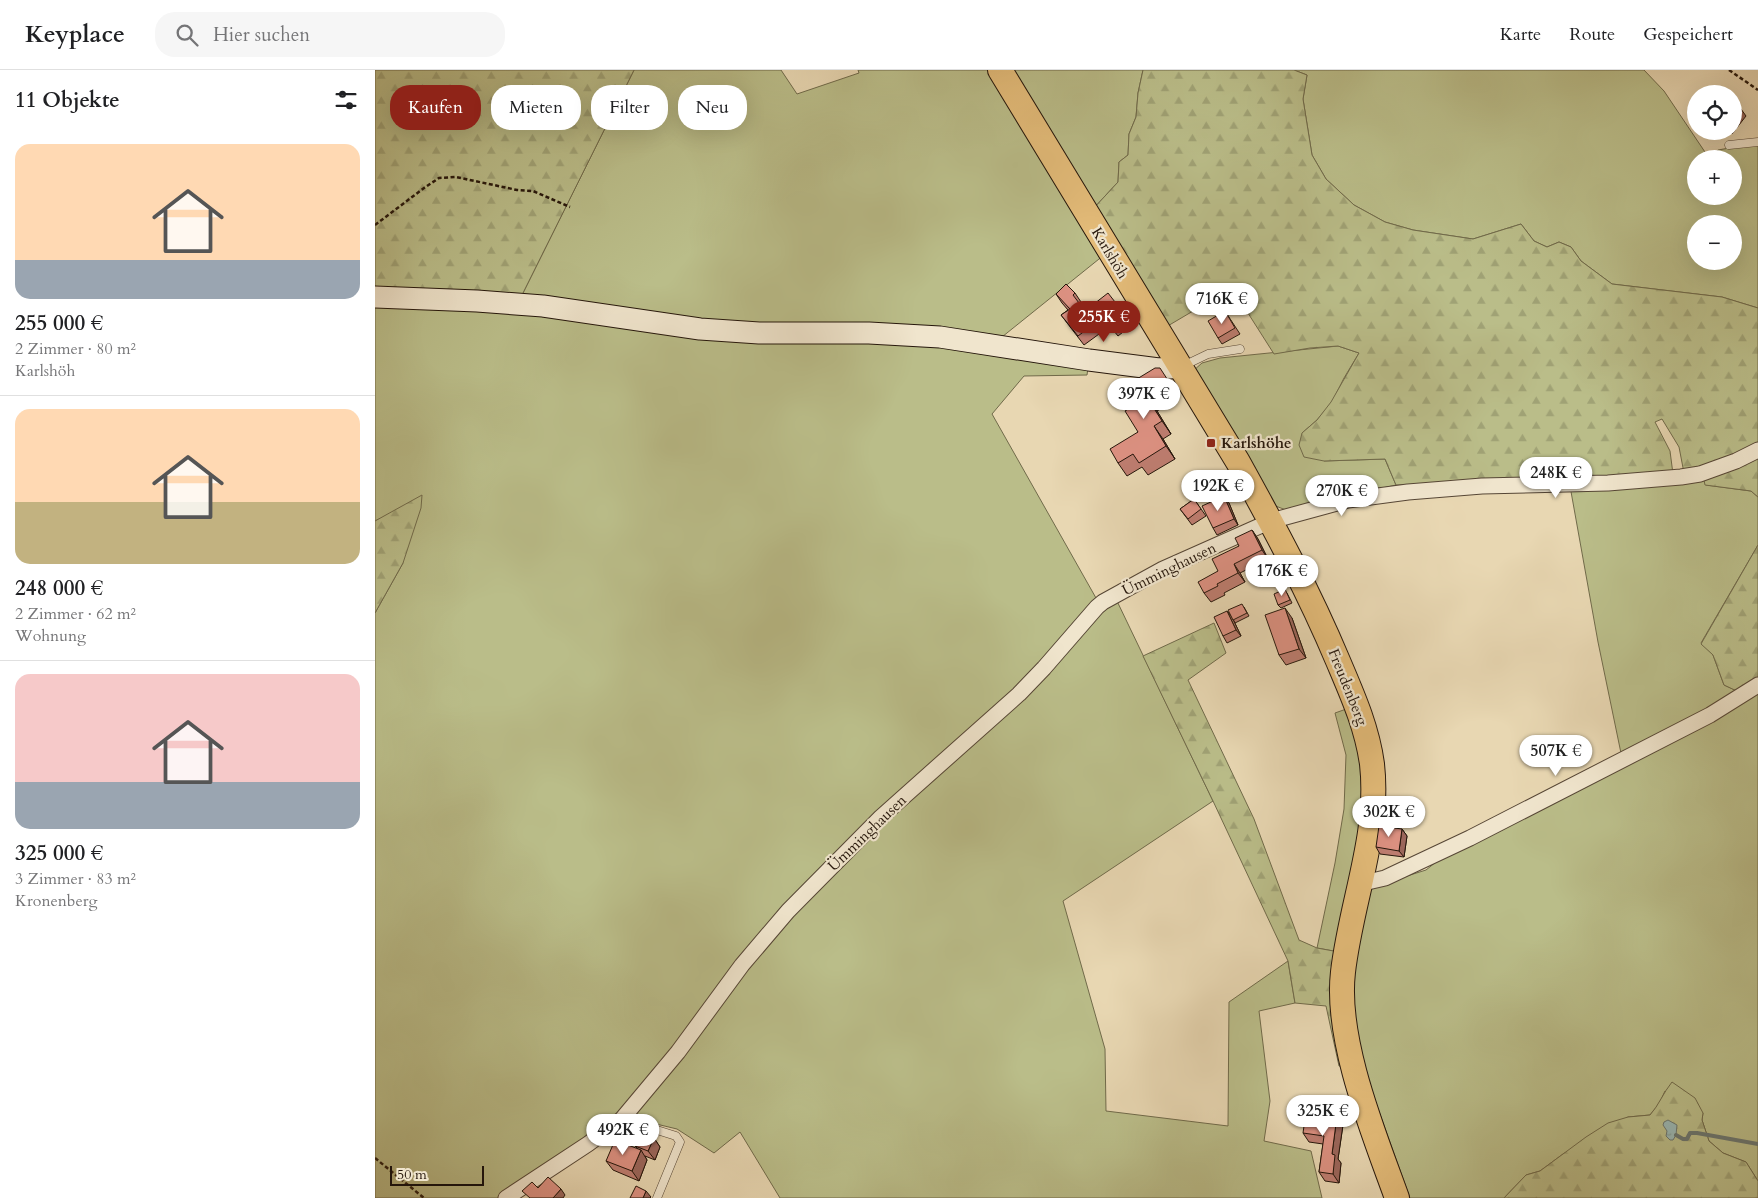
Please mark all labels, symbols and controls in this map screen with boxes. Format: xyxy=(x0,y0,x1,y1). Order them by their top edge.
search box xyxy=(155,12,505,57)
text: Keyplace xyxy=(25,18,125,51)
icon: search xyxy=(173,21,201,49)
text: Hier suchen xyxy=(213,22,310,48)
text: Karte xyxy=(1500,22,1541,47)
text: Route xyxy=(1569,22,1615,47)
text: Gespeichert xyxy=(1643,22,1733,47)
chip: Kaufen xyxy=(390,85,481,130)
chip: Mieten xyxy=(491,85,581,130)
chip: Filter xyxy=(591,85,668,130)
chip: Neu xyxy=(678,85,747,130)
map controls xyxy=(1687,85,1742,270)
button: locate xyxy=(1687,85,1742,140)
text: 11 Objekte xyxy=(15,86,120,115)
icon: filters xyxy=(332,86,360,114)
button: + xyxy=(1687,150,1742,205)
icon: home xyxy=(143,176,233,266)
button: − xyxy=(1687,215,1742,270)
street label: Karlshöh xyxy=(1087,224,1134,283)
pin: 716K € xyxy=(1181,282,1263,325)
text: 716K € xyxy=(1196,288,1248,310)
pin: 255K € xyxy=(1063,300,1145,343)
text: 255K € xyxy=(1078,306,1130,328)
text: 255 000 € xyxy=(15,309,103,338)
text: 2 Zimmer · 80 m² xyxy=(15,338,136,360)
text: Karlshöh xyxy=(15,360,75,382)
pin: 397K € xyxy=(1103,378,1185,420)
text: 397K € xyxy=(1118,383,1170,405)
place label: Karlshöhe xyxy=(1221,433,1291,453)
marker: Karlshöhe xyxy=(1205,437,1217,449)
icon: home xyxy=(143,442,233,532)
pin: 248K € xyxy=(1515,456,1597,499)
text: 248K € xyxy=(1530,462,1582,484)
pin: 192K € xyxy=(1177,470,1259,512)
pin: 270K € xyxy=(1301,474,1383,517)
text: 192K € xyxy=(1192,475,1244,497)
text: 270K € xyxy=(1316,480,1368,502)
street label: Ümminghausen xyxy=(1119,537,1220,600)
pin: 176K € xyxy=(1241,554,1323,597)
text: 176K € xyxy=(1256,560,1308,582)
text: 248 000 € xyxy=(15,574,103,603)
text: 2 Zimmer · 62 m² xyxy=(15,603,136,625)
text: Wohnung xyxy=(15,625,86,647)
street label: Freudenberg xyxy=(1324,646,1373,729)
icon: home xyxy=(143,707,233,797)
pin: 507K € xyxy=(1515,734,1597,777)
text: 507K € xyxy=(1530,740,1582,762)
street label: Ümminghausen xyxy=(823,790,911,876)
pin: 302K € xyxy=(1348,796,1430,838)
text: 302K € xyxy=(1363,801,1415,823)
text: 325 000 € xyxy=(15,839,103,868)
text: 3 Zimmer · 83 m² xyxy=(15,868,136,890)
text: Kronenberg xyxy=(15,890,98,912)
pin: 325K € xyxy=(1282,1094,1364,1137)
text: 325K € xyxy=(1297,1100,1349,1122)
pin: 492K € xyxy=(582,1114,664,1156)
text: 492K € xyxy=(597,1119,649,1141)
scale bar xyxy=(390,1163,484,1186)
text: 50 m xyxy=(397,1165,427,1184)

